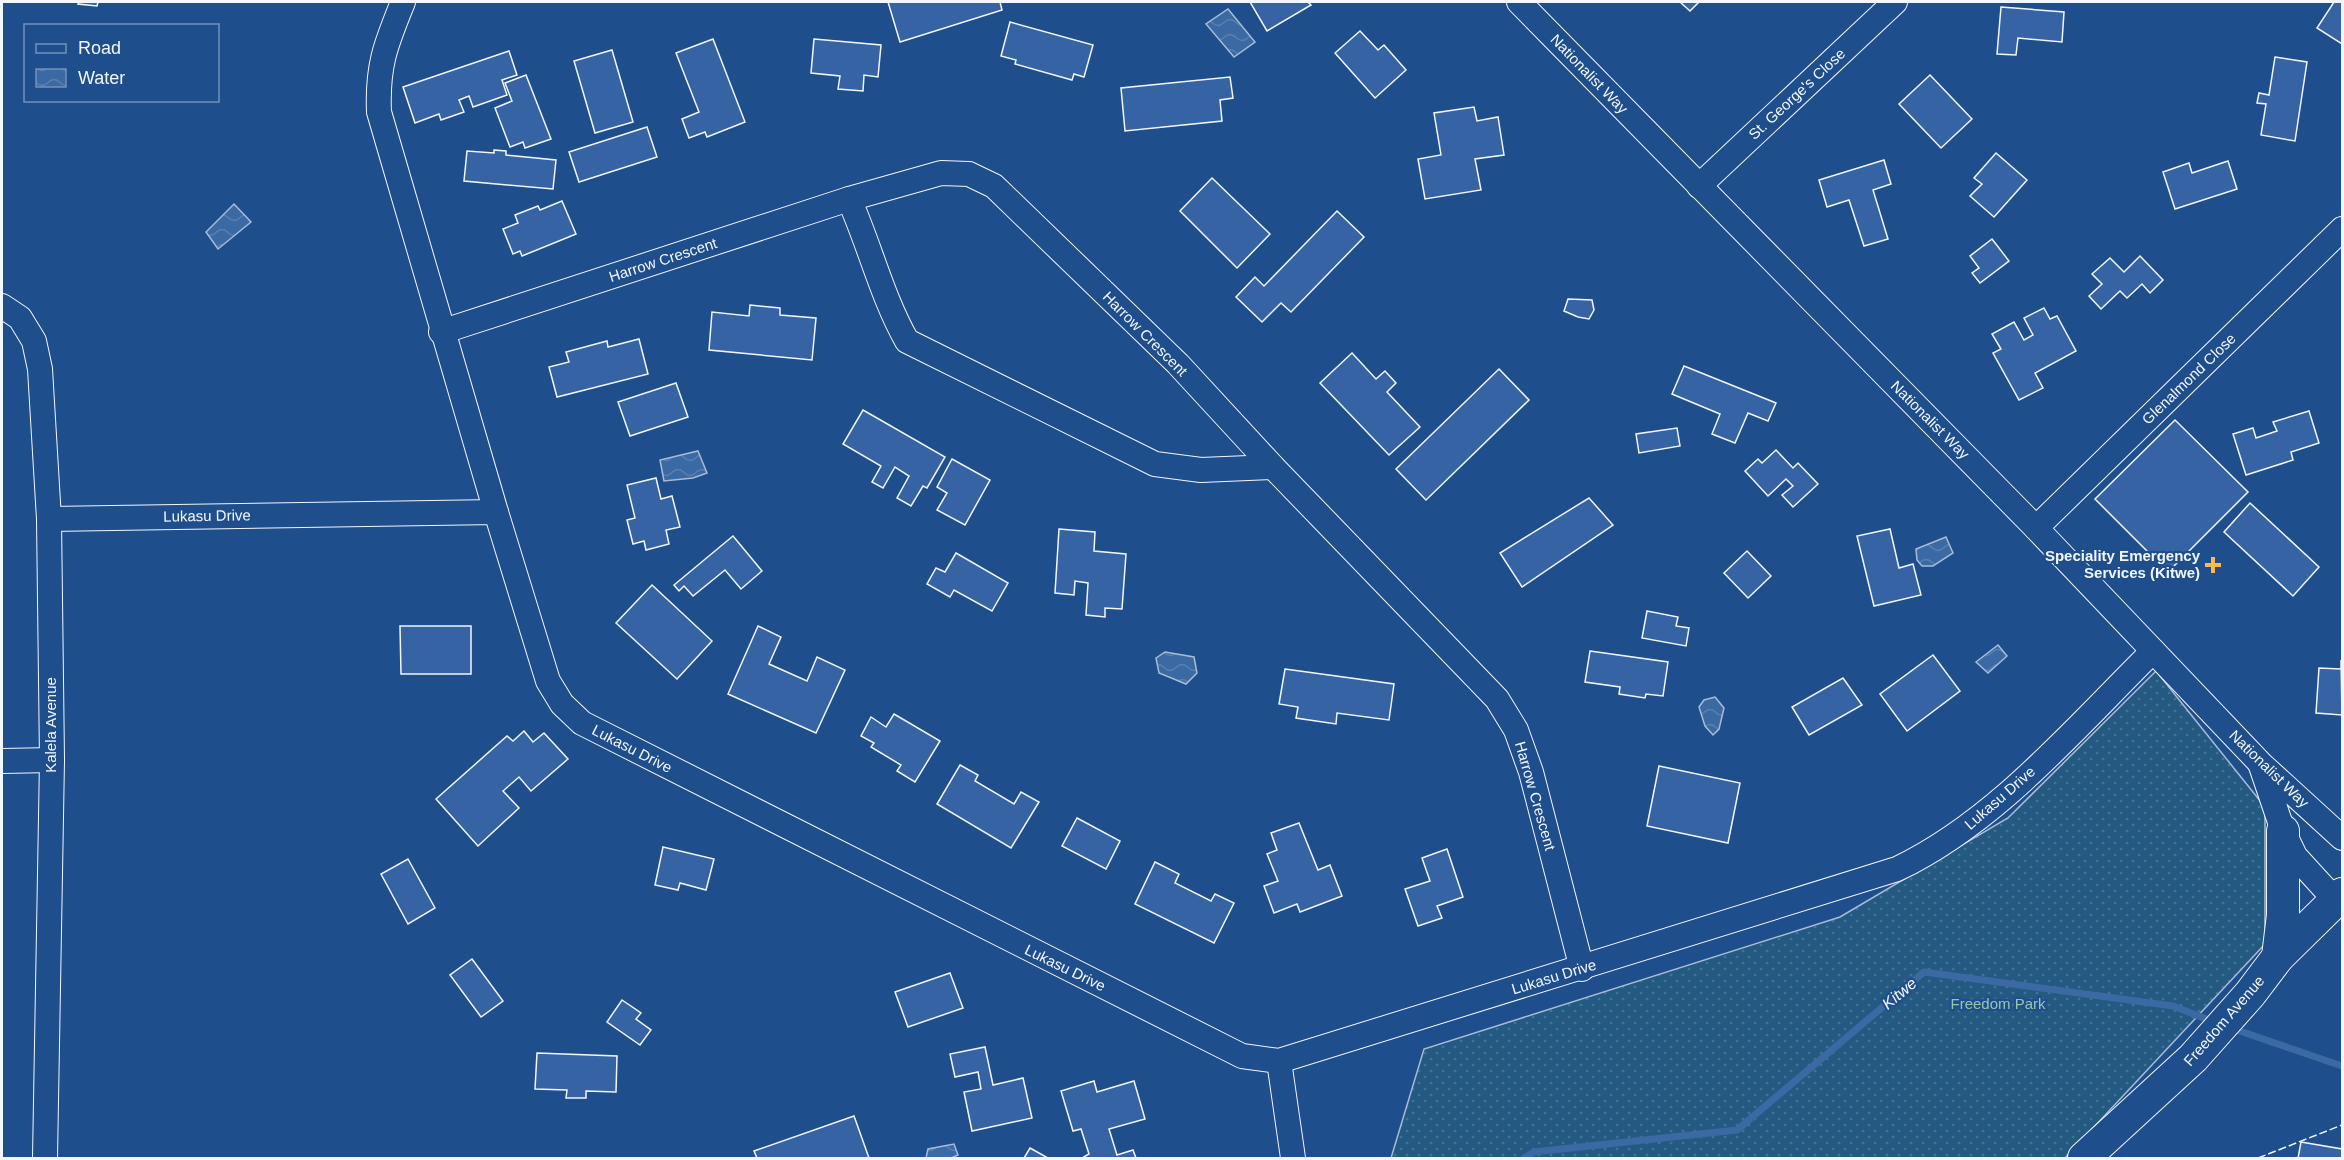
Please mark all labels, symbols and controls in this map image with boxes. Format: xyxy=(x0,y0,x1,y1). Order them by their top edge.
legend xyxy=(24,24,219,102)
street label: Nationalist Way xyxy=(1547,30,1632,117)
text: Road xyxy=(78,38,121,58)
street label: St. George's Close xyxy=(1745,45,1848,143)
text: Water xyxy=(78,68,125,88)
street label: Harrow Crescent xyxy=(607,234,720,285)
street label: Harrow Crescent xyxy=(1100,288,1192,380)
street label: Glenalmond Close xyxy=(2138,330,2239,428)
street label: Nationalist Way xyxy=(1888,377,1973,463)
street label: Lukasu Drive xyxy=(163,506,251,525)
place label: Speciality Emergency Services (Kitwe) xyxy=(2045,547,2201,581)
marker: Speciality Emergency Services (Kitwe) xyxy=(2204,556,2222,574)
street label: Kalela Avenue xyxy=(42,677,59,773)
street label: Lukasu Drive xyxy=(589,721,675,776)
street label: Nationalist Way xyxy=(2226,727,2313,811)
street label: Harrow Crescent xyxy=(1512,739,1559,853)
street label: Lukasu Drive xyxy=(1961,762,2038,833)
street label: Lukasu Drive xyxy=(1022,941,1108,994)
street label: Lukasu Drive xyxy=(1510,956,1598,997)
street label: Freedom Avenue xyxy=(2180,972,2267,1069)
water label: Kitwe xyxy=(1879,974,1920,1012)
park label: Freedom Park xyxy=(1950,995,2046,1012)

